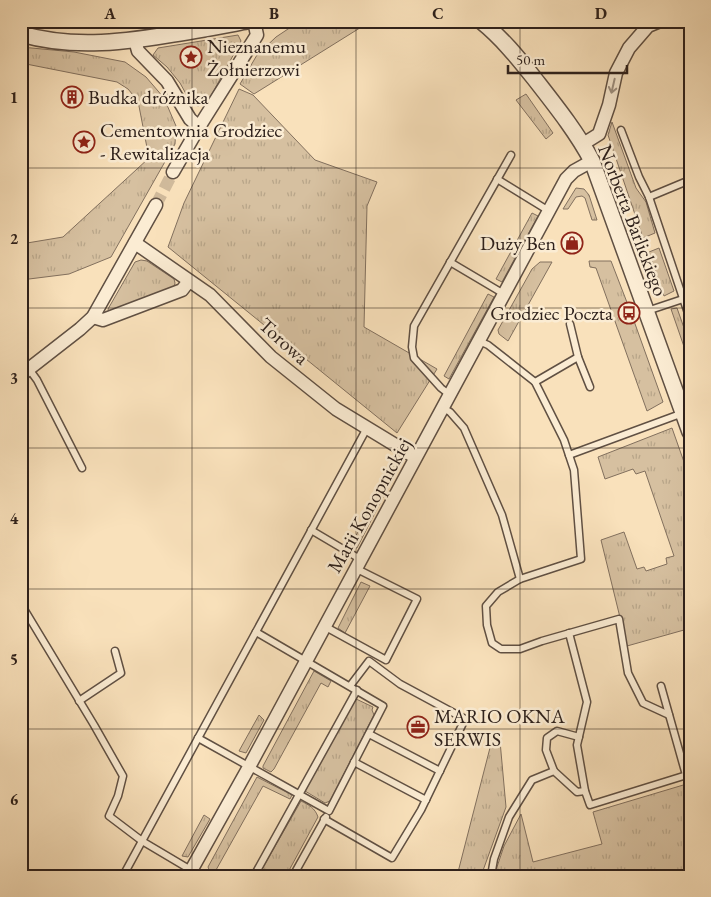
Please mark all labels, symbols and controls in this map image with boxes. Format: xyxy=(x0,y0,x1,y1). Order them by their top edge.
text: A xyxy=(103,3,116,24)
text: B xyxy=(269,3,279,24)
text: C xyxy=(432,3,444,24)
text: D xyxy=(595,3,607,24)
place label: Nieznanemu Żołnierzowi xyxy=(207,33,307,82)
scale bar xyxy=(508,42,627,74)
place icon: Nieznanemu Żołnierzowi xyxy=(179,45,203,69)
text: 50 m xyxy=(516,50,545,69)
one-way arrow xyxy=(608,78,617,94)
place label: Budka dróżnika xyxy=(88,84,209,110)
building icon: Budka dróżnika xyxy=(60,85,84,109)
text: 1 xyxy=(10,87,18,108)
place label: Cementownia Grodziec - Rewitalizacja xyxy=(100,117,282,166)
place icon: Cementownia Grodziec - Rewitalizacja xyxy=(72,130,96,154)
street label: Norberta Barlickiego xyxy=(592,140,674,300)
text: 2 xyxy=(10,228,19,249)
place label: Duży Ben xyxy=(480,230,556,256)
shop icon: Duży Ben xyxy=(560,231,584,255)
place label: Grodziec Poczta xyxy=(490,300,613,326)
bus stop icon: Grodziec Poczta xyxy=(617,301,641,325)
street label: Torowa xyxy=(253,312,315,370)
text: 3 xyxy=(10,368,18,389)
street label: Marii Konopnickiej xyxy=(321,433,417,577)
text: 4 xyxy=(10,508,19,529)
text: 5 xyxy=(10,649,18,670)
place label: MARIO OKNA SERWIS xyxy=(434,703,565,752)
office icon: MARIO OKNA SERWIS xyxy=(406,715,430,739)
text: 6 xyxy=(10,789,19,810)

